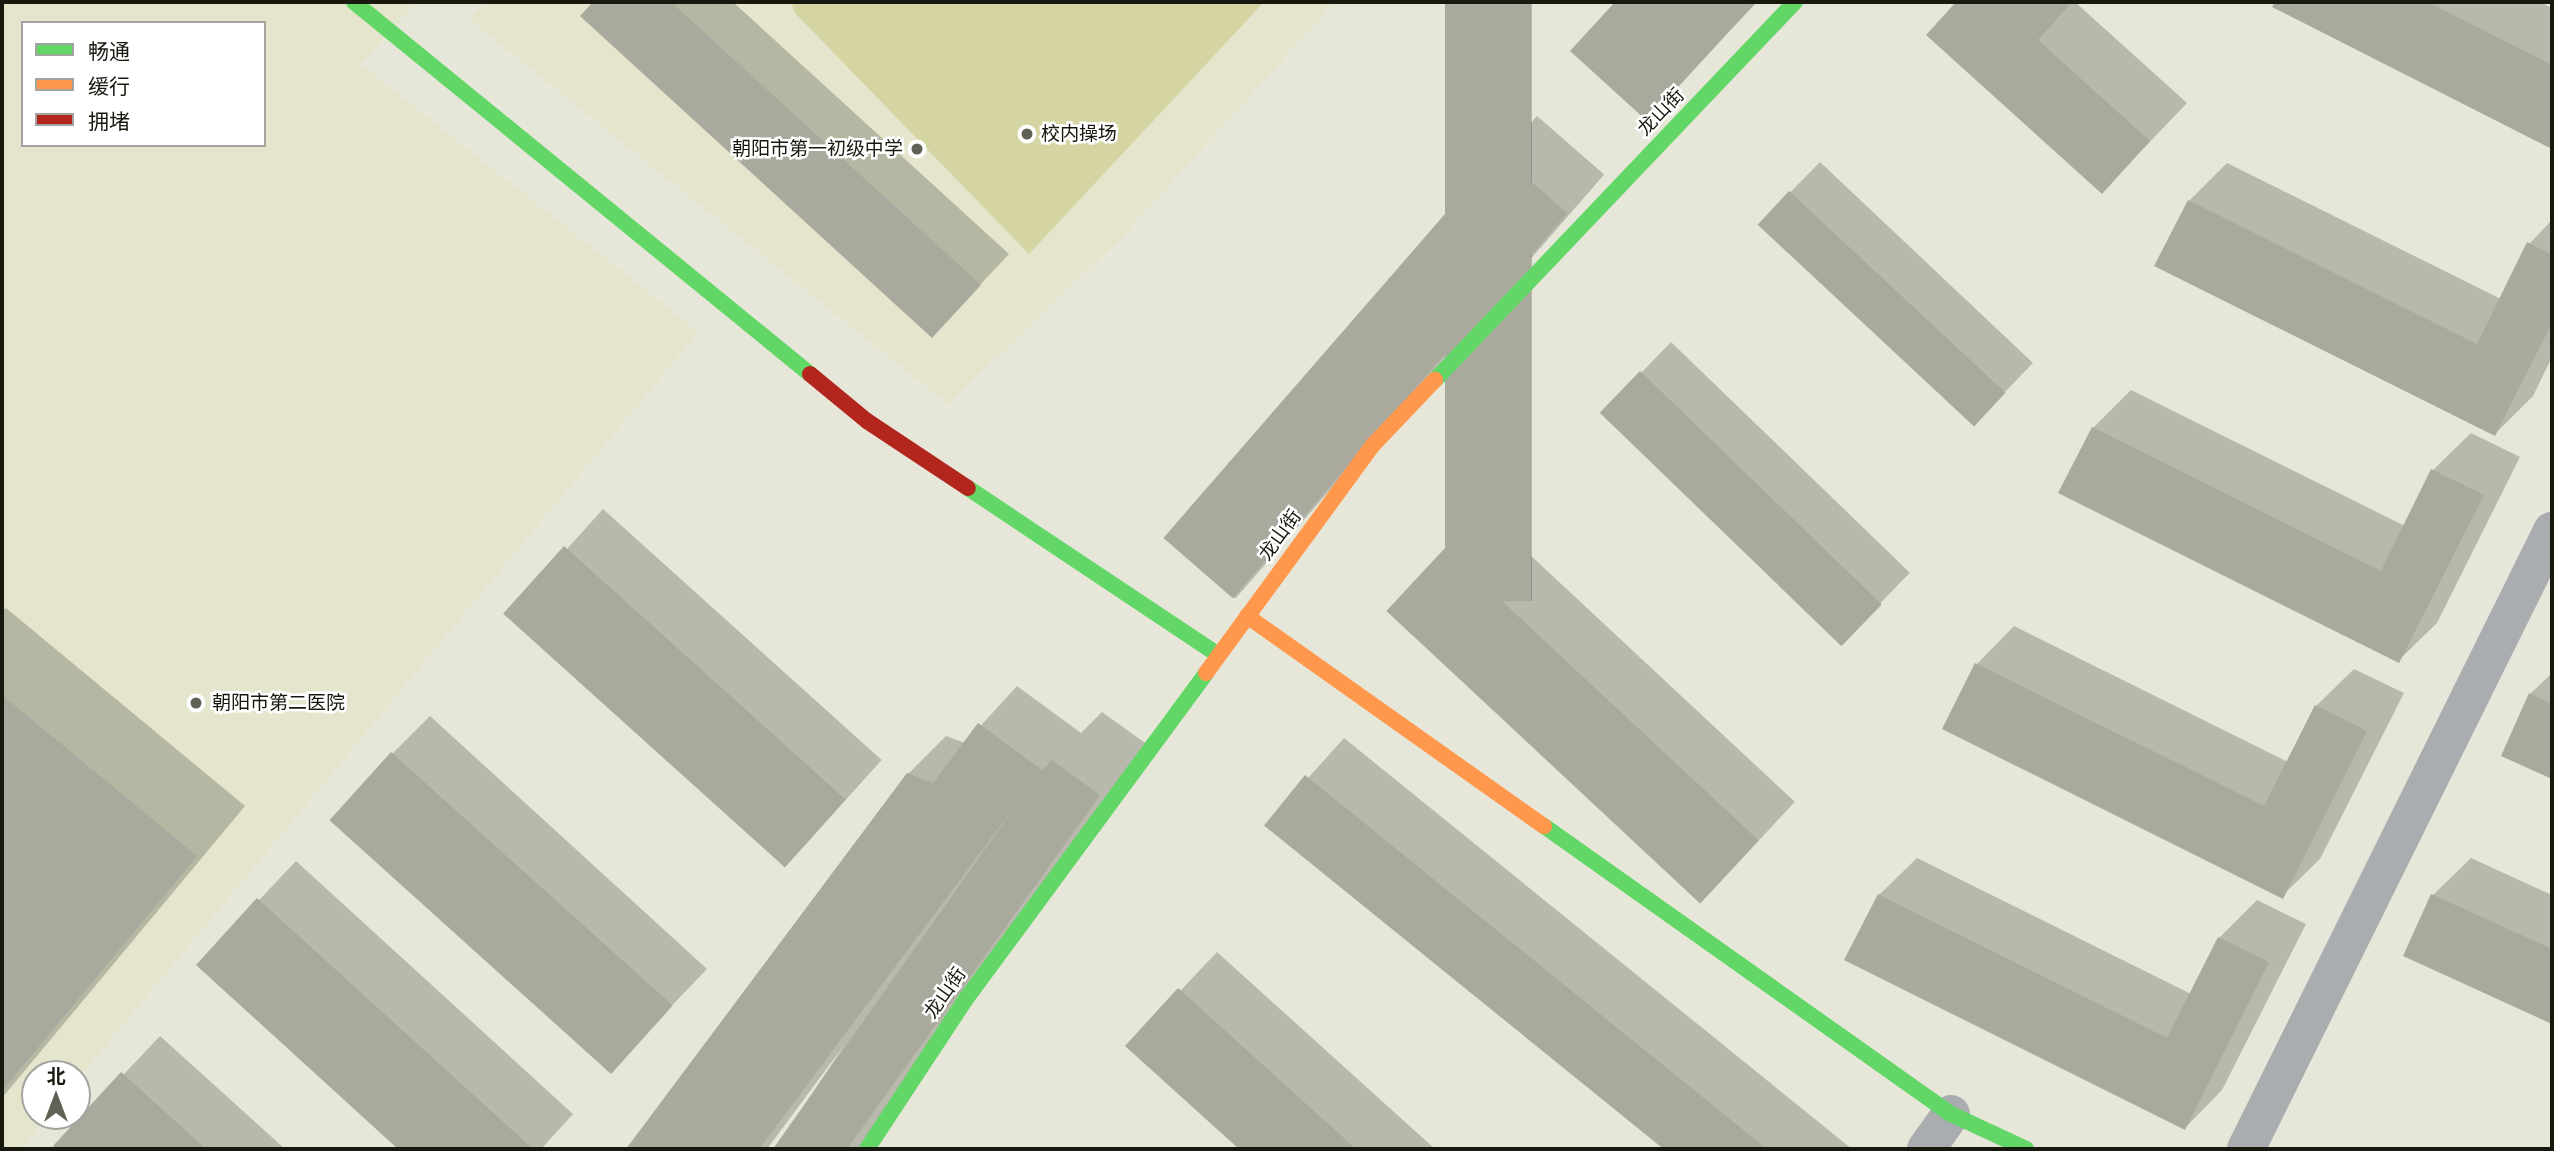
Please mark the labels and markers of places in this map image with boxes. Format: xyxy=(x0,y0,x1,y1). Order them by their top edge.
place label: 校内操场 xyxy=(1041,123,1117,145)
marker: 校内操场 xyxy=(1019,126,1035,142)
place label: 朝阳市第一初级中学 xyxy=(732,138,903,160)
marker: 朝阳市第一初级中学 xyxy=(909,141,925,157)
place label: 朝阳市第二医院 xyxy=(212,692,345,714)
marker: 朝阳市第二医院 xyxy=(186,693,206,713)

